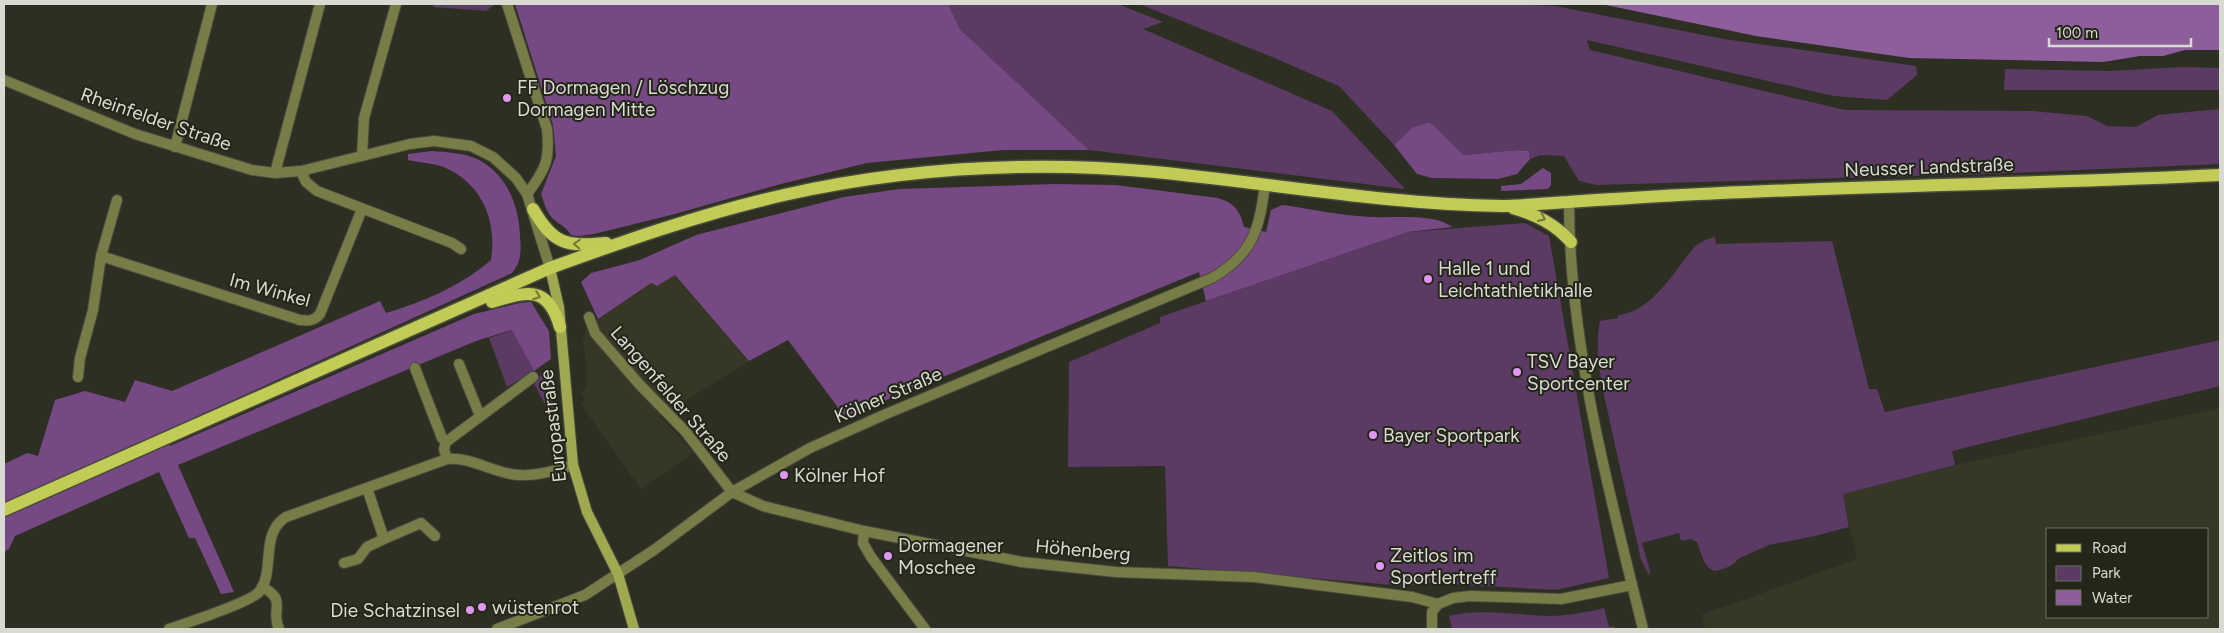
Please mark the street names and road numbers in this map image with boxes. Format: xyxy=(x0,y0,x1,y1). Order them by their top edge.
street label: Rheinfelder Straße xyxy=(78,82,234,156)
street label: Neusser Landstraße xyxy=(1844,153,2014,181)
street label: Im Winkel xyxy=(227,268,313,312)
street label: Langenfelder Straße xyxy=(606,321,736,467)
street label: Kölner Straße xyxy=(831,362,945,428)
street label: Europastraße xyxy=(535,368,571,484)
street label: Höhenberg xyxy=(1034,534,1132,566)

